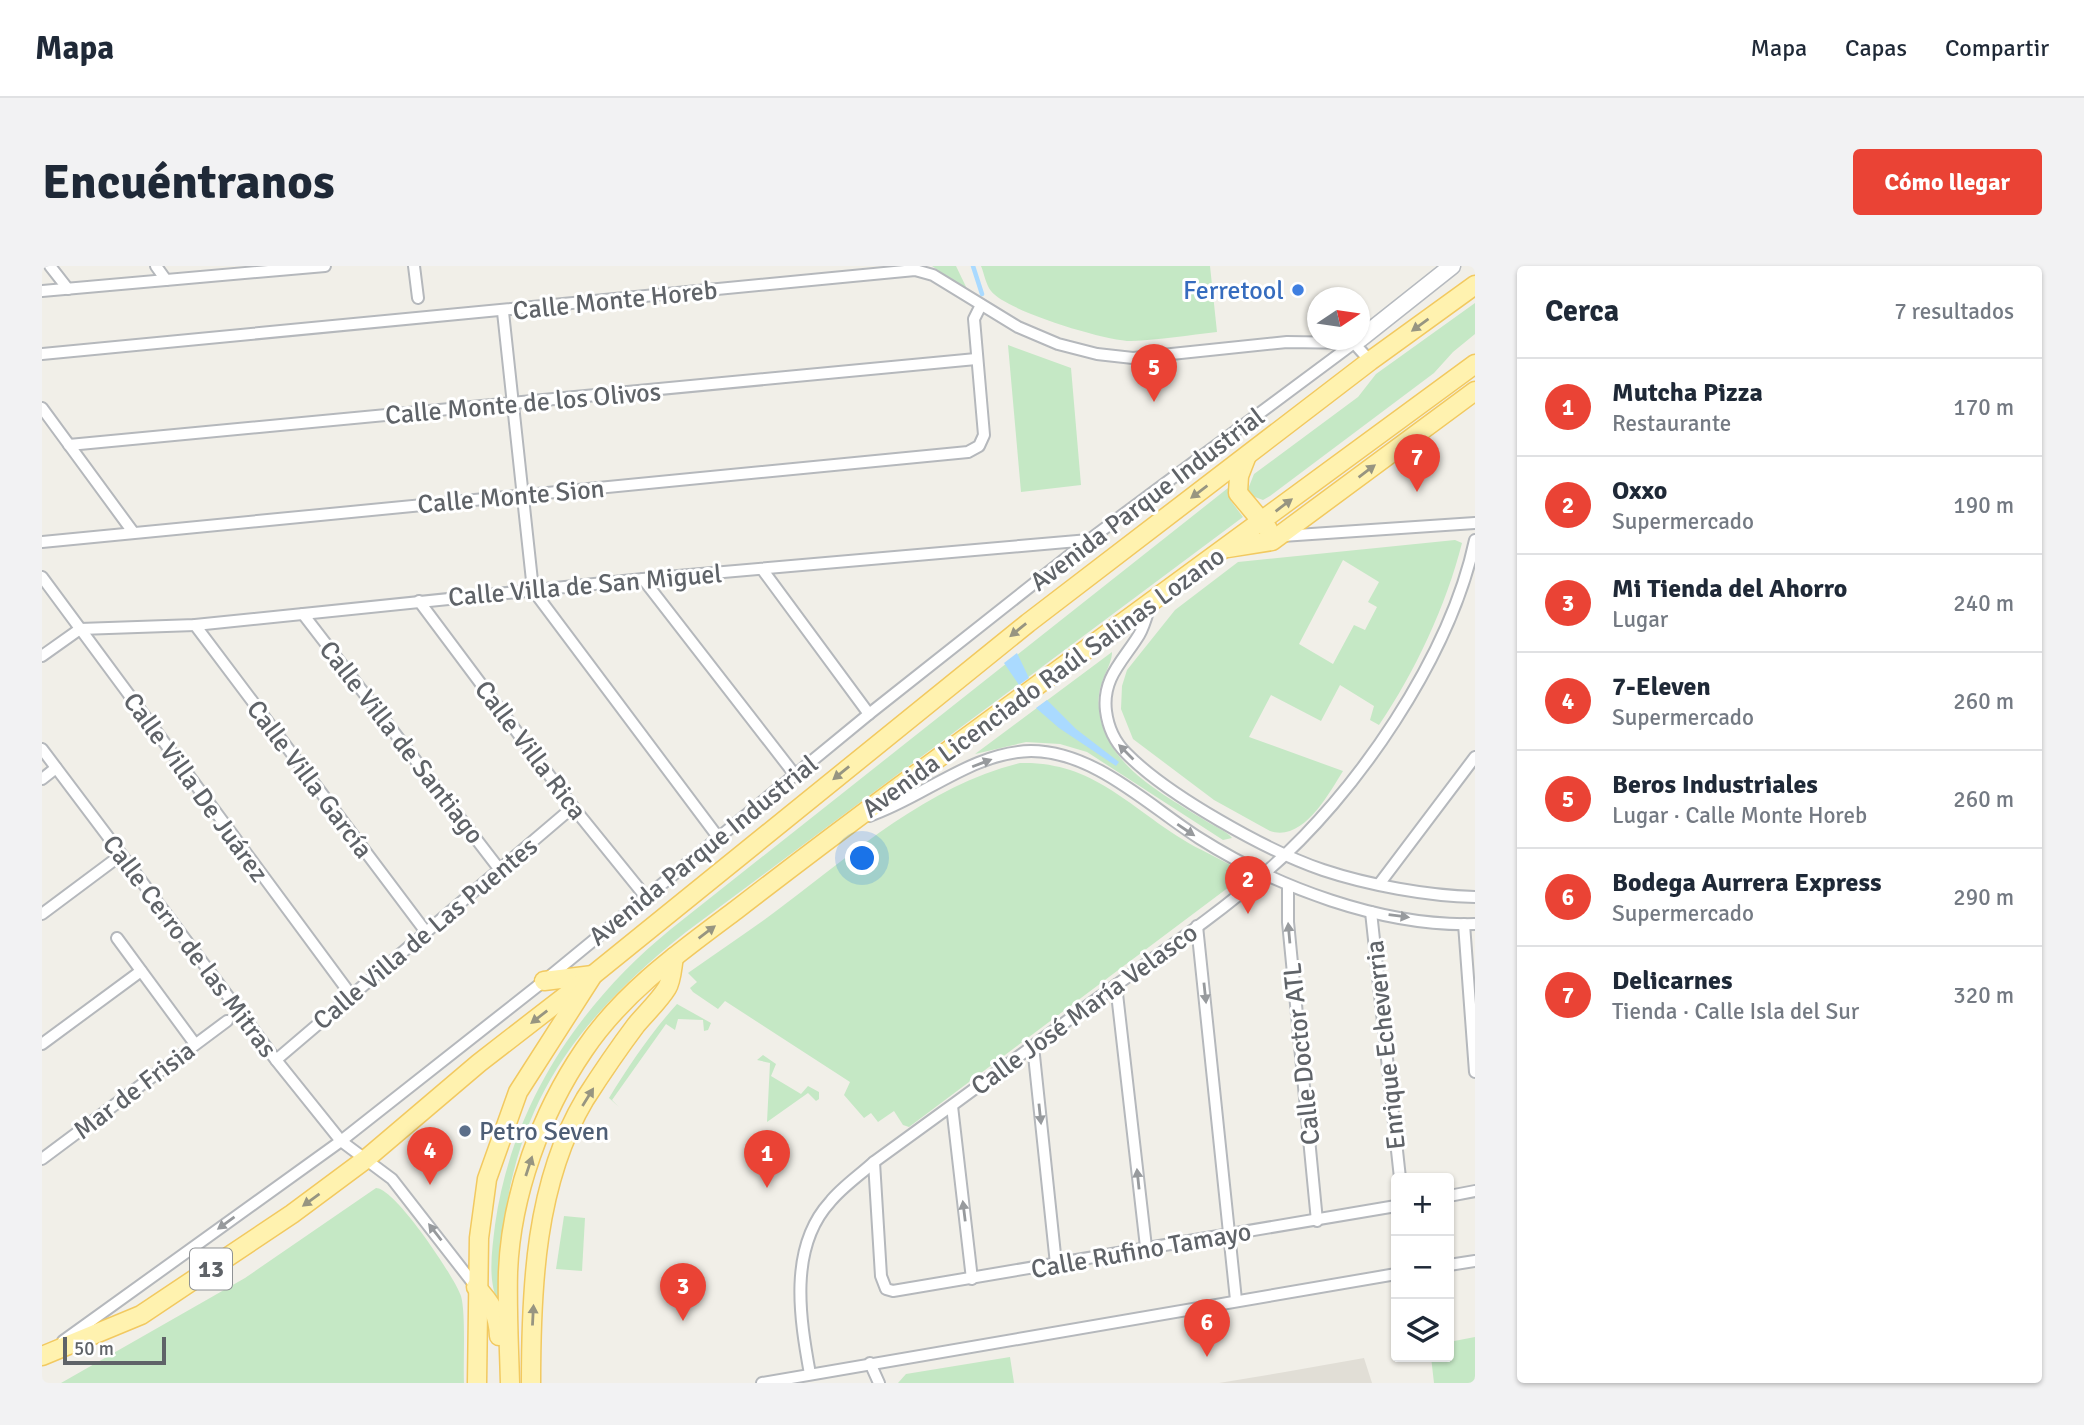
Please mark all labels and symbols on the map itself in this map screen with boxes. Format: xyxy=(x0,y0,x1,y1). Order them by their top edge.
street label: Calle Monte Horeb xyxy=(511,274,719,328)
place label: Ferretool xyxy=(1183,275,1284,307)
marker: Ferretool xyxy=(1290,282,1306,298)
north arrow xyxy=(1307,287,1370,350)
one-way arrow xyxy=(1411,318,1429,332)
pin: 5 xyxy=(1131,344,1177,402)
street label: Calle Monte de los Olivos xyxy=(384,376,662,432)
street label: Avenida Parque Industrial xyxy=(1024,401,1271,598)
pin: 7 xyxy=(1394,434,1440,492)
one-way arrow xyxy=(1358,464,1376,478)
street label: Calle Monte Sion xyxy=(416,473,606,521)
one-way arrow xyxy=(1190,485,1208,499)
one-way arrow xyxy=(1275,498,1293,512)
street label: Avenida Licenciado Raúl Salinas Lozano xyxy=(856,540,1231,825)
street label: Calle Villa de San Miguel xyxy=(447,558,723,614)
one-way arrow xyxy=(1010,622,1027,637)
street label: Calle Villa de Santiago xyxy=(312,635,490,851)
street label: Calle Villa Rica xyxy=(467,675,593,827)
street label: Calle Villa De Juárez xyxy=(116,687,275,889)
street label: Calle Villa García xyxy=(239,694,379,865)
one-way arrow xyxy=(1118,743,1135,760)
street label: Avenida Parque Industrial xyxy=(583,749,825,953)
one-way arrow xyxy=(971,757,992,768)
one-way arrow xyxy=(832,765,850,780)
one-way arrow xyxy=(1176,823,1196,836)
street label: Calle Cerro de las Mitras xyxy=(95,829,283,1064)
street label: Calle Villa de Las Puentes xyxy=(307,830,544,1037)
your location xyxy=(845,841,879,875)
pin: 2 xyxy=(1225,856,1271,914)
one-way arrow xyxy=(1388,911,1410,922)
street label: Calle José María Velasco xyxy=(965,917,1204,1103)
one-way arrow xyxy=(1283,922,1294,944)
one-way arrow xyxy=(698,925,716,939)
street label: Enrique Echeverria xyxy=(1359,939,1413,1151)
street label: Calle Doctor ATL xyxy=(1277,961,1327,1147)
one-way arrow xyxy=(1199,983,1210,1005)
one-way arrow xyxy=(530,1009,548,1023)
street label: Mar de Frisia xyxy=(68,1035,202,1147)
one-way arrow xyxy=(581,1087,594,1106)
one-way arrow xyxy=(1035,1103,1046,1125)
place label: Petro Seven xyxy=(479,1116,609,1148)
marker: Petro Seven xyxy=(457,1123,473,1139)
pin: 4 xyxy=(407,1127,453,1185)
pin: 1 xyxy=(744,1130,790,1188)
one-way arrow xyxy=(524,1156,535,1177)
one-way arrow xyxy=(1132,1168,1143,1190)
one-way arrow xyxy=(302,1193,320,1207)
one-way arrow xyxy=(958,1200,969,1222)
one-way arrow xyxy=(217,1216,235,1230)
street label: Calle Rufino Tamayo xyxy=(1029,1216,1254,1286)
one-way arrow xyxy=(428,1224,443,1242)
road number: 13 xyxy=(190,1248,232,1289)
pin: 3 xyxy=(660,1263,706,1321)
pin: 6 xyxy=(1184,1299,1230,1357)
one-way arrow xyxy=(527,1304,538,1326)
scale bar xyxy=(63,1334,166,1366)

